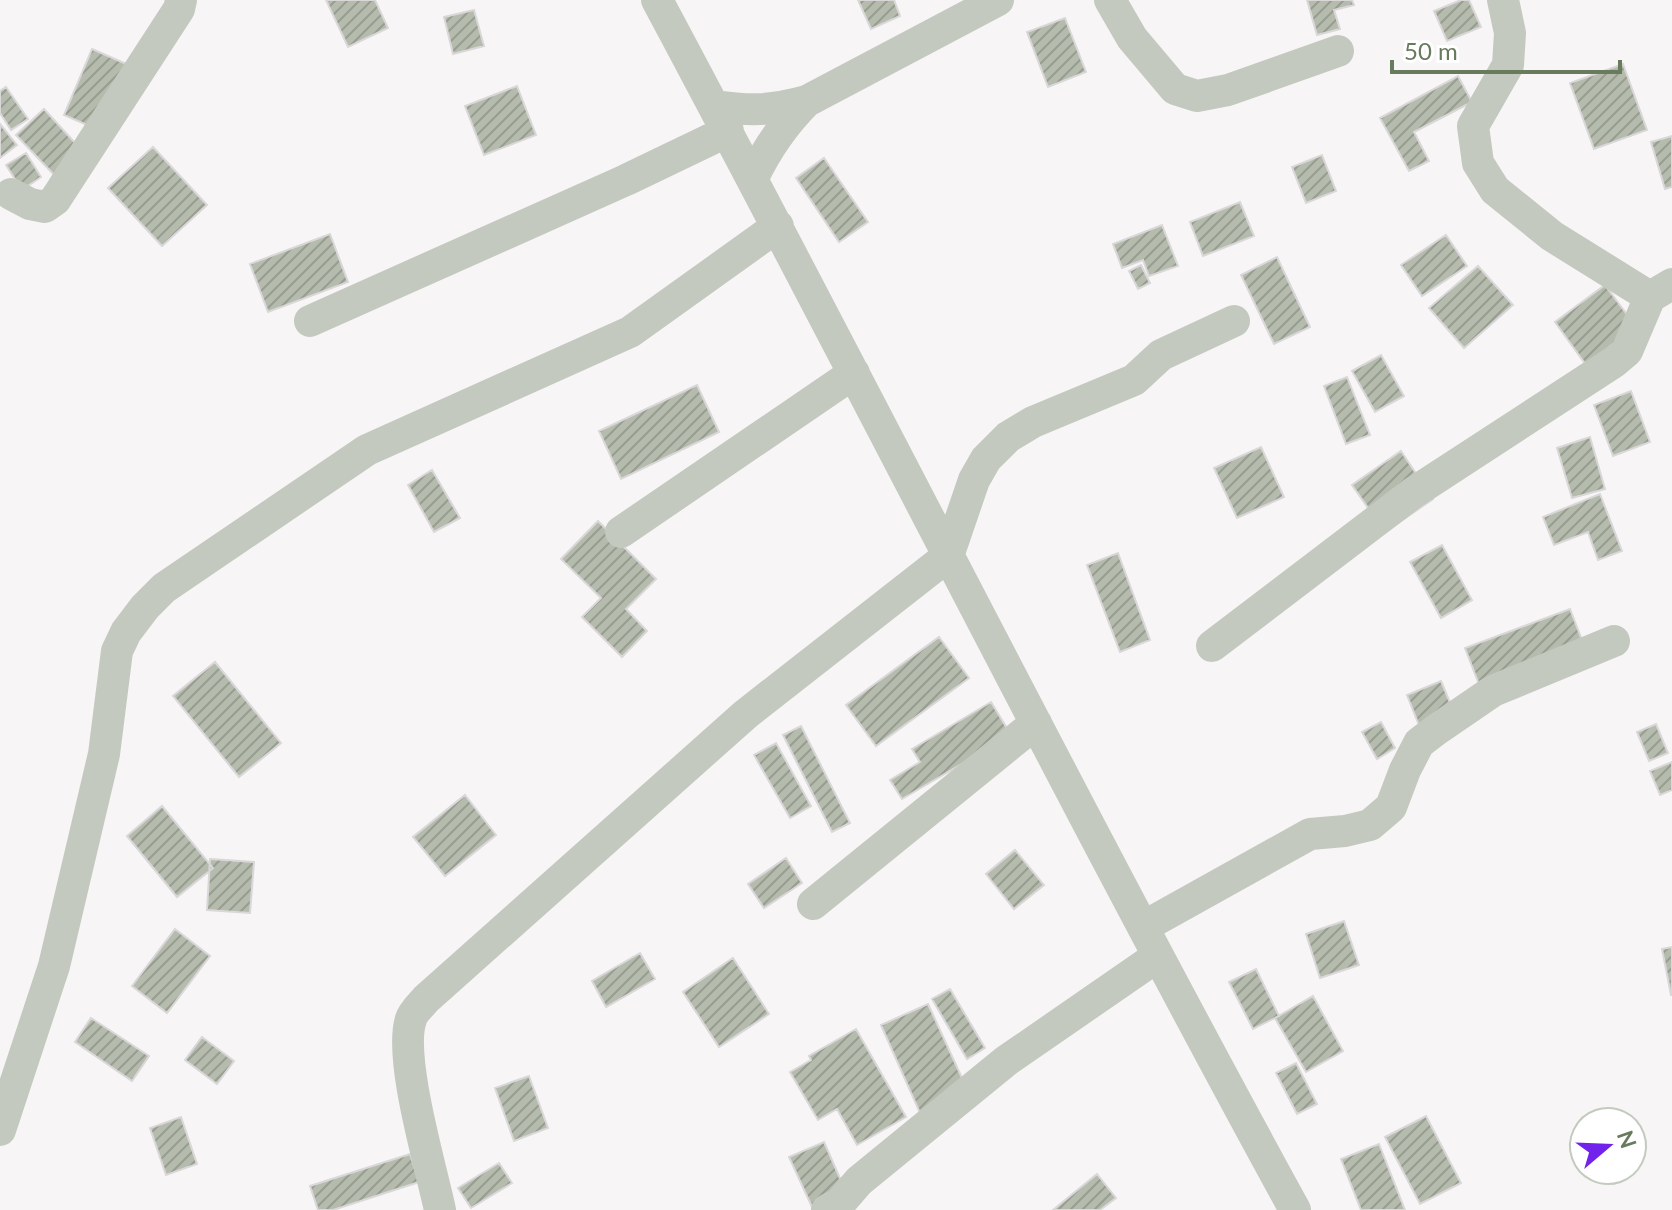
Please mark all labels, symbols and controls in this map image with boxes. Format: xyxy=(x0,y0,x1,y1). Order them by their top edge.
scale bar xyxy=(1392,24,1620,74)
text: 50 m xyxy=(1404,36,1458,65)
north arrow xyxy=(1568,1106,1648,1186)
text: N xyxy=(1612,1127,1643,1152)

